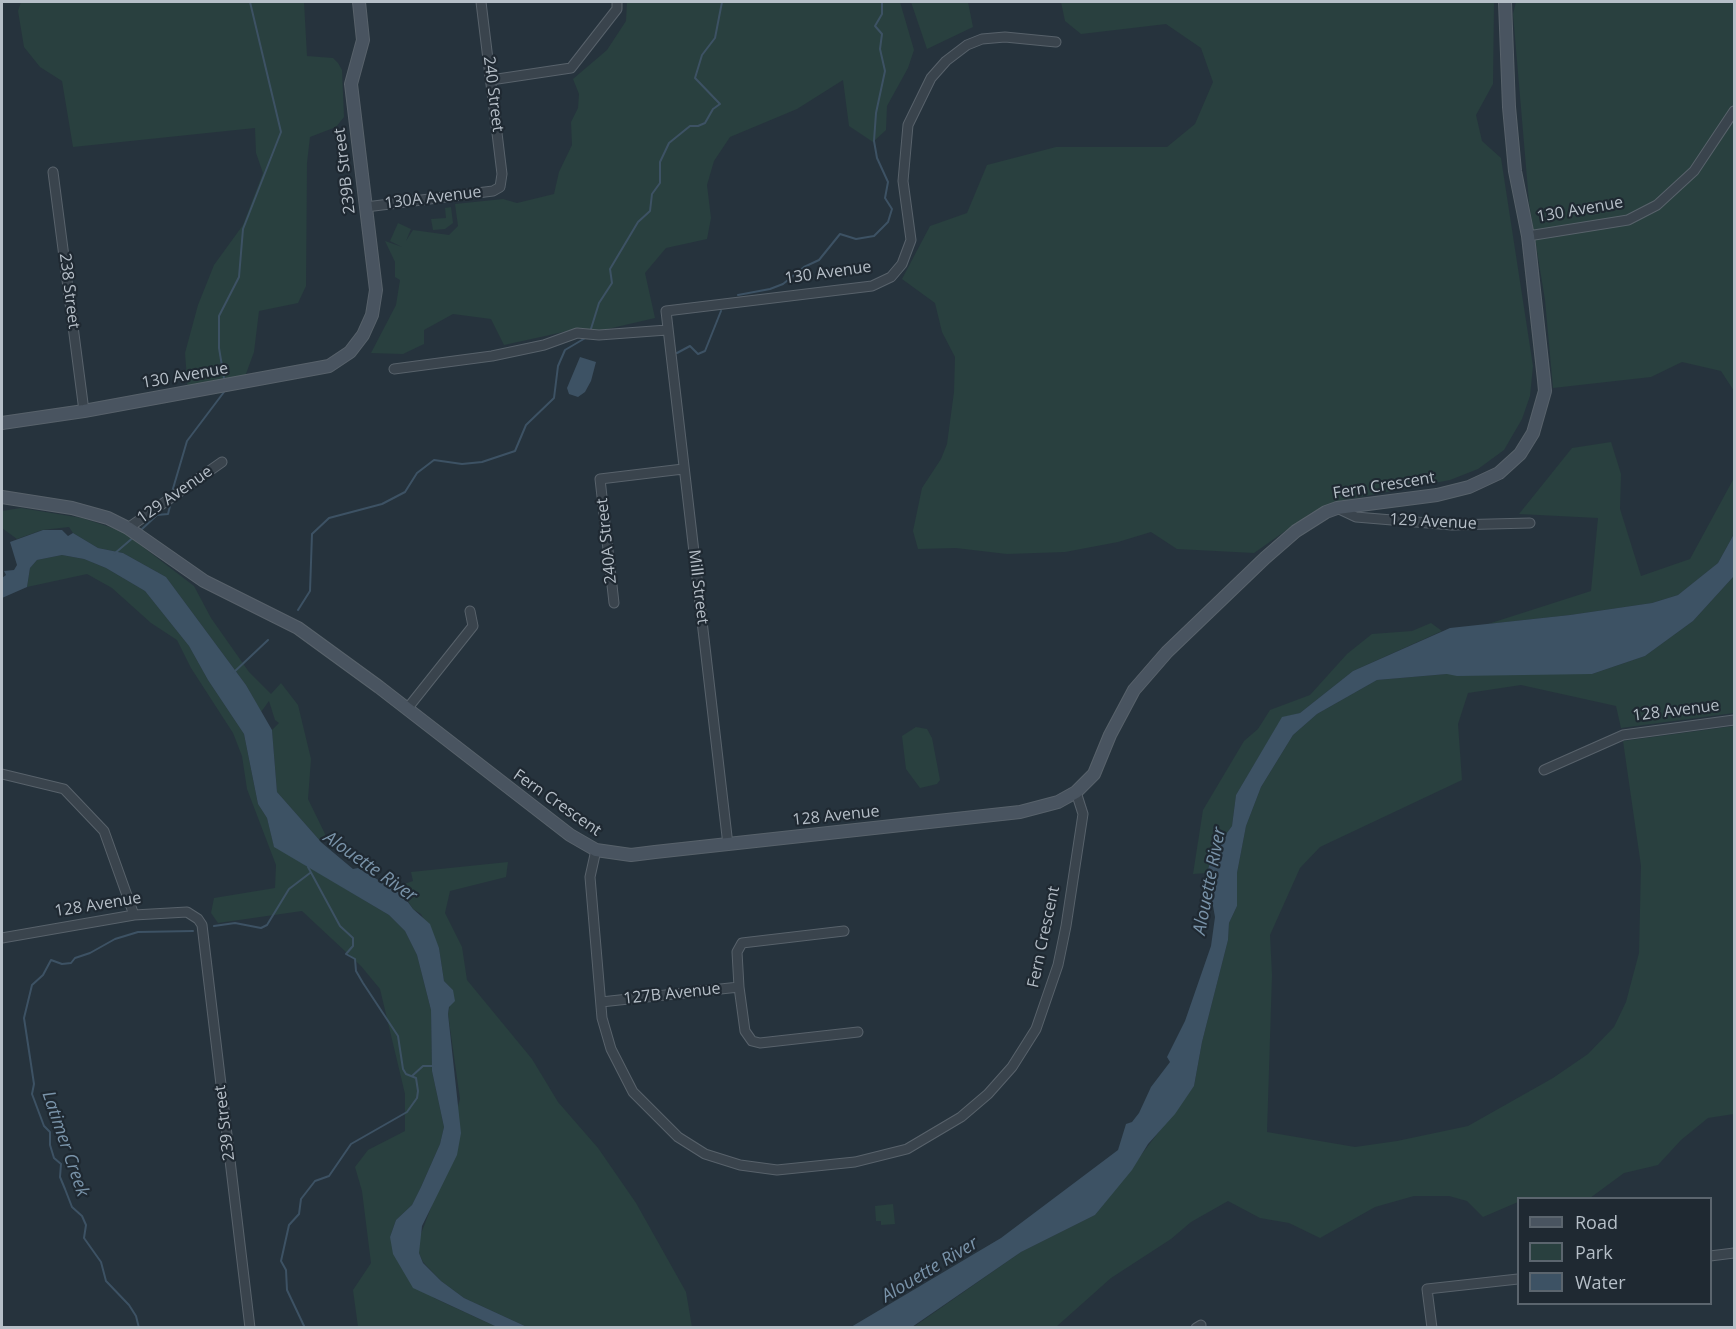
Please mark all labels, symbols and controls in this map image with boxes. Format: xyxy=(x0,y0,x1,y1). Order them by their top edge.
street label: 240 Street xyxy=(479,55,507,133)
street label: 239B Street xyxy=(330,127,360,215)
street label: 130A Avenue xyxy=(383,183,483,213)
street label: 130 Avenue xyxy=(1535,193,1625,227)
street label: 238 Street xyxy=(55,252,83,330)
street label: 130 Avenue xyxy=(783,257,873,289)
street label: 130 Avenue xyxy=(140,359,230,393)
street label: 129 Avenue xyxy=(134,462,216,528)
street label: Fern Crescent xyxy=(1332,468,1436,504)
street label: 240A Street xyxy=(593,497,621,585)
street label: 129 Avenue xyxy=(1389,510,1477,534)
street label: Mill Street xyxy=(684,548,712,626)
street label: 128 Avenue xyxy=(1632,696,1720,726)
street label: Fern Crescent xyxy=(509,766,605,840)
street label: 128 Avenue xyxy=(792,802,880,830)
water label: Alouette River xyxy=(1189,826,1231,936)
water label: Alouette River xyxy=(319,827,421,907)
street label: Fern Crescent xyxy=(1024,885,1064,989)
street label: 128 Avenue xyxy=(53,889,143,921)
street label: 127B Avenue xyxy=(622,979,722,1009)
street label: 239 Street xyxy=(211,1084,239,1162)
water label: Latimer Creek xyxy=(37,1088,93,1200)
legend xyxy=(1517,1197,1712,1305)
text: Road xyxy=(1575,1210,1618,1234)
water label: Alouette River xyxy=(878,1233,982,1307)
text: Park xyxy=(1575,1240,1613,1264)
text: Water xyxy=(1575,1270,1626,1294)

